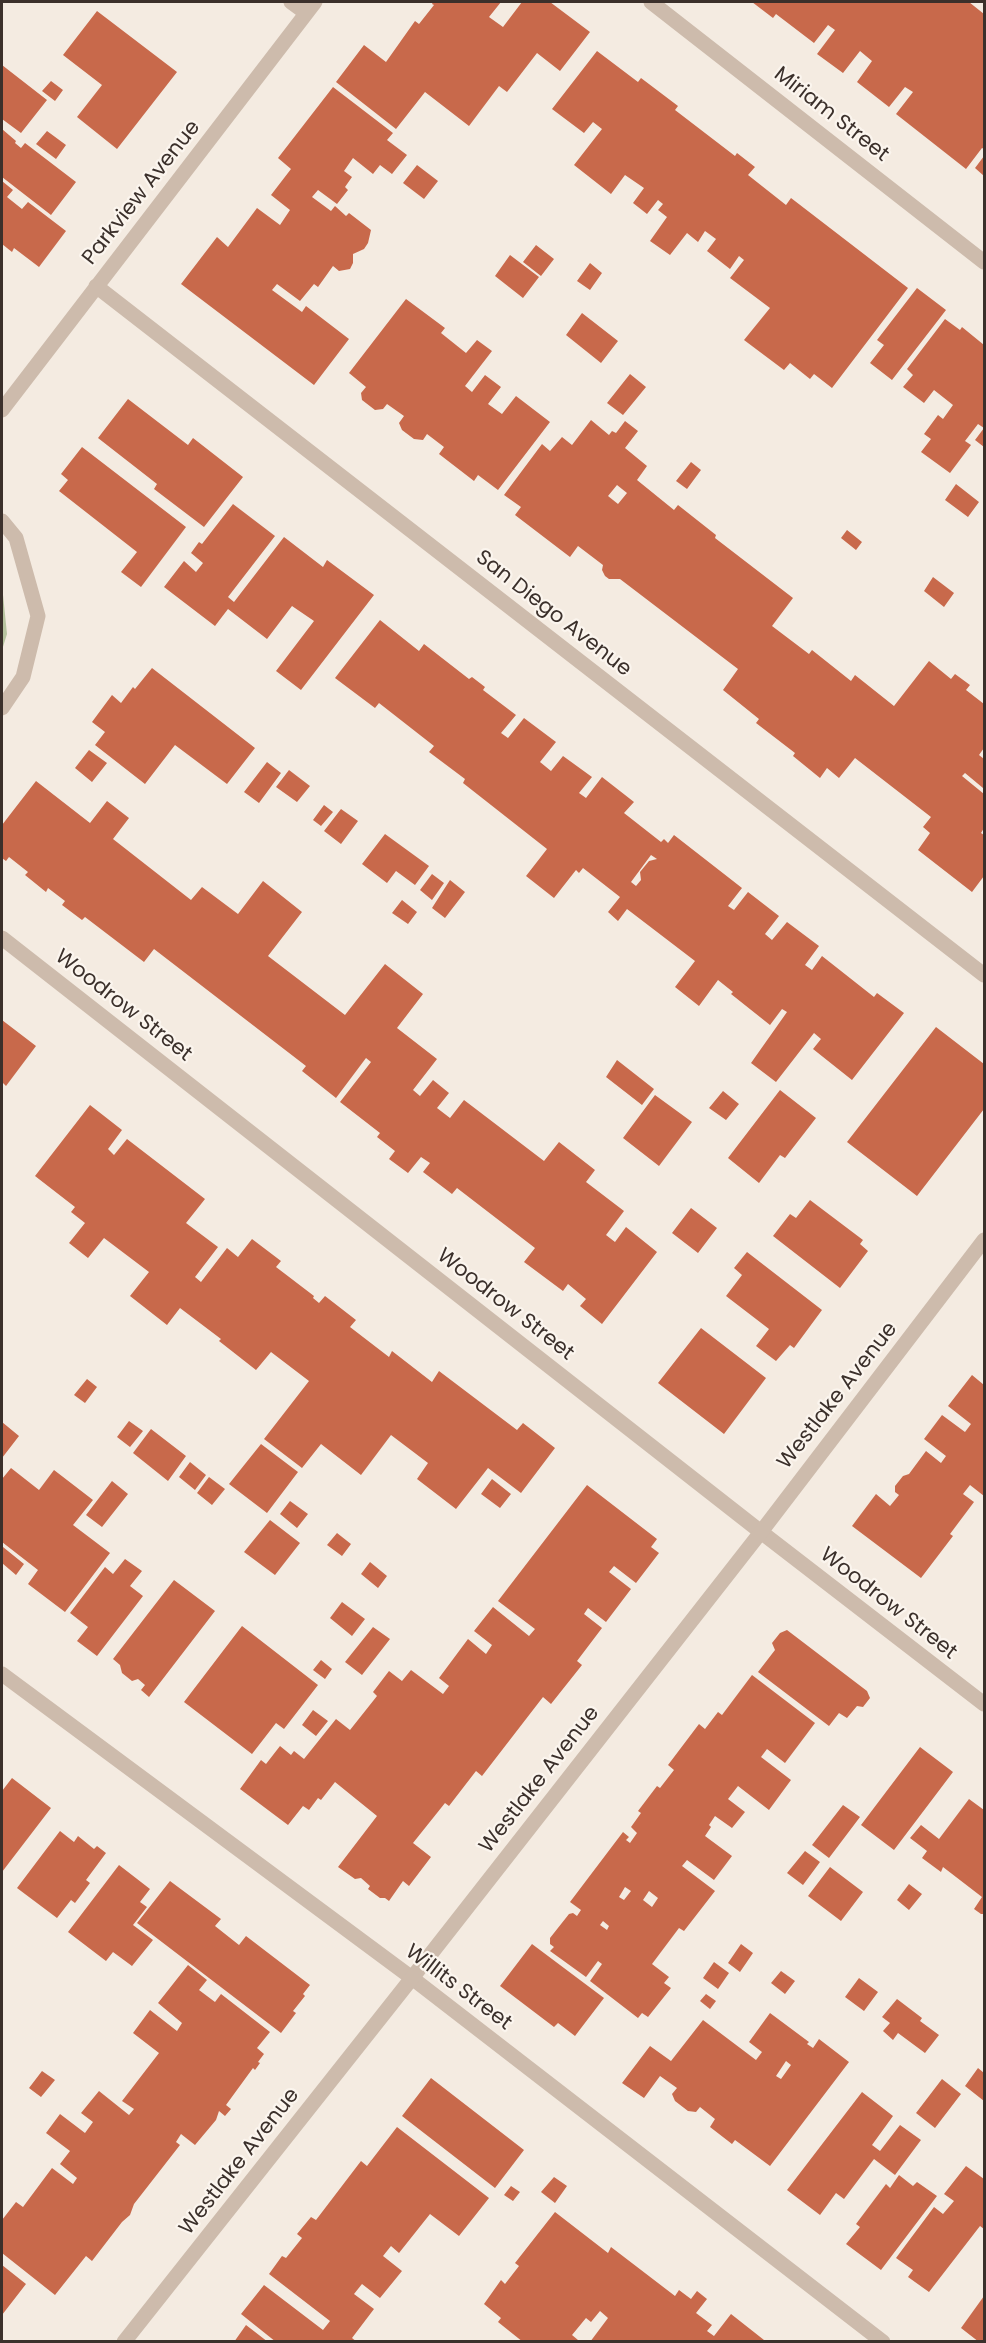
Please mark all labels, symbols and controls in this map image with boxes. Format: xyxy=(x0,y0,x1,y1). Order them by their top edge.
street label: Miriam Street xyxy=(768,62,894,168)
street label: Parkview Avenue xyxy=(78,116,206,270)
street label: San Diego Avenue xyxy=(470,545,636,683)
street label: Woodrow Street xyxy=(49,945,197,1067)
street label: Woodrow Street xyxy=(431,1244,579,1366)
street label: Westlake Avenue xyxy=(773,1317,903,1475)
street label: Woodrow Street xyxy=(814,1543,962,1665)
street label: Westlake Avenue xyxy=(475,1701,605,1859)
street label: Willits Street xyxy=(400,1940,516,2036)
street label: Westlake Avenue xyxy=(175,2083,305,2241)

